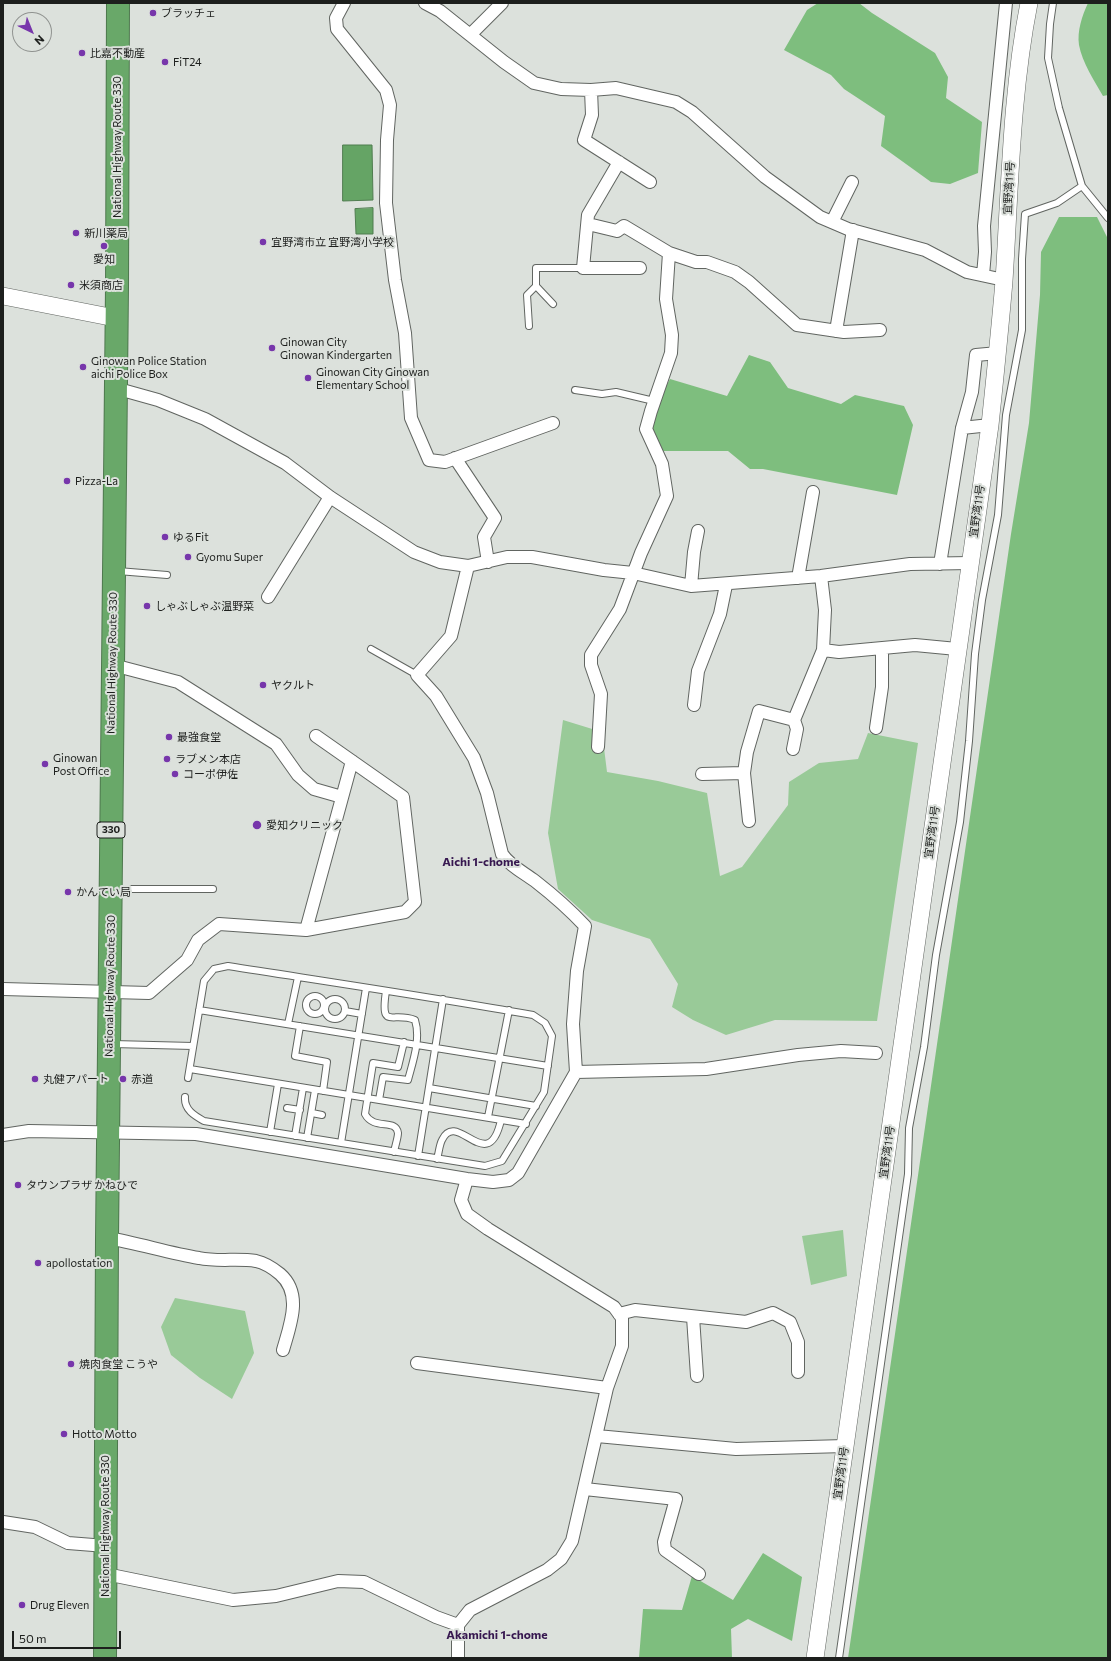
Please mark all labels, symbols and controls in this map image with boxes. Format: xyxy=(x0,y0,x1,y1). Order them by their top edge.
place label: ブラッチェ xyxy=(161,6,216,20)
marker: ブラッチェ xyxy=(148,8,158,18)
north arrow xyxy=(12,12,52,52)
text: N xyxy=(32,33,47,48)
place label: 比嘉不動産 xyxy=(90,46,145,60)
marker: 比嘉不動産 xyxy=(77,48,87,58)
place label: FiT24 xyxy=(173,55,202,69)
marker: FiT24 xyxy=(160,57,170,67)
street label: National Highway Route 330 xyxy=(110,76,124,218)
street label: 宜野湾11号 xyxy=(1001,161,1017,215)
place label: 新川薬局 xyxy=(84,226,128,240)
marker: 新川薬局 xyxy=(71,228,81,238)
place label: 宜野湾市立 宜野湾小学校 xyxy=(271,235,394,249)
marker: 宜野湾市立 宜野湾小学校 xyxy=(258,237,268,247)
marker: 愛知 xyxy=(99,241,109,251)
place label: 愛知 xyxy=(93,252,115,266)
place label: 米須商店 xyxy=(79,278,123,292)
marker: 米須商店 xyxy=(66,280,76,290)
place label: Ginowan City Ginowan Kindergarten xyxy=(280,335,392,361)
marker: Ginowan City Ginowan Kindergarten xyxy=(267,343,277,353)
place label: Ginowan Police Station aichi Police Box xyxy=(91,354,206,380)
marker: Ginowan Police Station aichi Police Box xyxy=(78,362,88,372)
place label: Ginowan City Ginowan Elementary School xyxy=(316,365,429,391)
marker: Ginowan City Ginowan Elementary School xyxy=(303,373,313,383)
place label: Pizza-La xyxy=(75,474,118,488)
marker: Pizza-La xyxy=(62,476,72,486)
street label: 宜野湾11号 xyxy=(967,484,987,538)
place label: ゆるFit xyxy=(173,530,209,544)
marker: ゆるFit xyxy=(160,532,170,542)
place label: Gyomu Super xyxy=(196,550,263,564)
marker: Gyomu Super xyxy=(183,552,193,562)
street label: National Highway Route 330 xyxy=(104,592,120,734)
place label: しゃぶしゃぶ温野菜 xyxy=(155,599,254,613)
marker: しゃぶしゃぶ温野菜 xyxy=(142,601,152,611)
place label: ヤクルト xyxy=(271,678,315,692)
marker: ヤクルト xyxy=(258,680,268,690)
place label: 最強食堂 xyxy=(177,730,221,744)
marker: 最強食堂 xyxy=(164,732,174,742)
place label: Ginowan Post Office xyxy=(53,751,109,777)
place label: ラブメン本店 xyxy=(175,752,241,766)
marker: ラブメン本店 xyxy=(162,754,172,764)
marker: Ginowan Post Office xyxy=(40,759,50,769)
place label: コーポ伊佐 xyxy=(183,767,238,781)
marker: コーポ伊佐 xyxy=(170,769,180,779)
street label: 宜野湾11号 xyxy=(922,805,942,859)
place label: 愛知クリニック xyxy=(266,818,343,832)
marker: 愛知クリニック xyxy=(251,819,263,831)
road number: 330 xyxy=(97,822,125,838)
district label: Aichi 1-chome xyxy=(442,855,520,869)
place label: かんてい局 xyxy=(76,885,131,899)
marker: かんてい局 xyxy=(63,887,73,897)
street label: National Highway Route 330 xyxy=(102,915,118,1057)
place label: 丸健アパート xyxy=(43,1072,109,1086)
place label: 赤道 xyxy=(131,1072,153,1086)
marker: 丸健アパート xyxy=(30,1074,40,1084)
marker: 赤道 xyxy=(118,1074,128,1084)
street label: 宜野湾11号 xyxy=(877,1125,897,1179)
place label: タウンプラザ かねひで xyxy=(26,1178,138,1192)
marker: タウンプラザ かねひで xyxy=(13,1180,23,1190)
place label: apollostation xyxy=(46,1256,112,1270)
marker: apollostation xyxy=(33,1258,43,1268)
place label: 焼肉食堂 こうや xyxy=(79,1357,158,1371)
marker: 焼肉食堂 こうや xyxy=(66,1359,76,1369)
place label: Hotto Motto xyxy=(72,1427,137,1441)
marker: Hotto Motto xyxy=(59,1429,69,1439)
street label: 宜野湾11号 xyxy=(831,1446,851,1500)
street label: National Highway Route 330 xyxy=(98,1455,112,1597)
place label: Drug Eleven xyxy=(30,1598,89,1612)
marker: Drug Eleven xyxy=(17,1600,27,1610)
scale bar xyxy=(14,1623,123,1649)
district label: Akamichi 1-chome xyxy=(446,1628,548,1642)
text: 50 m xyxy=(19,1631,47,1645)

